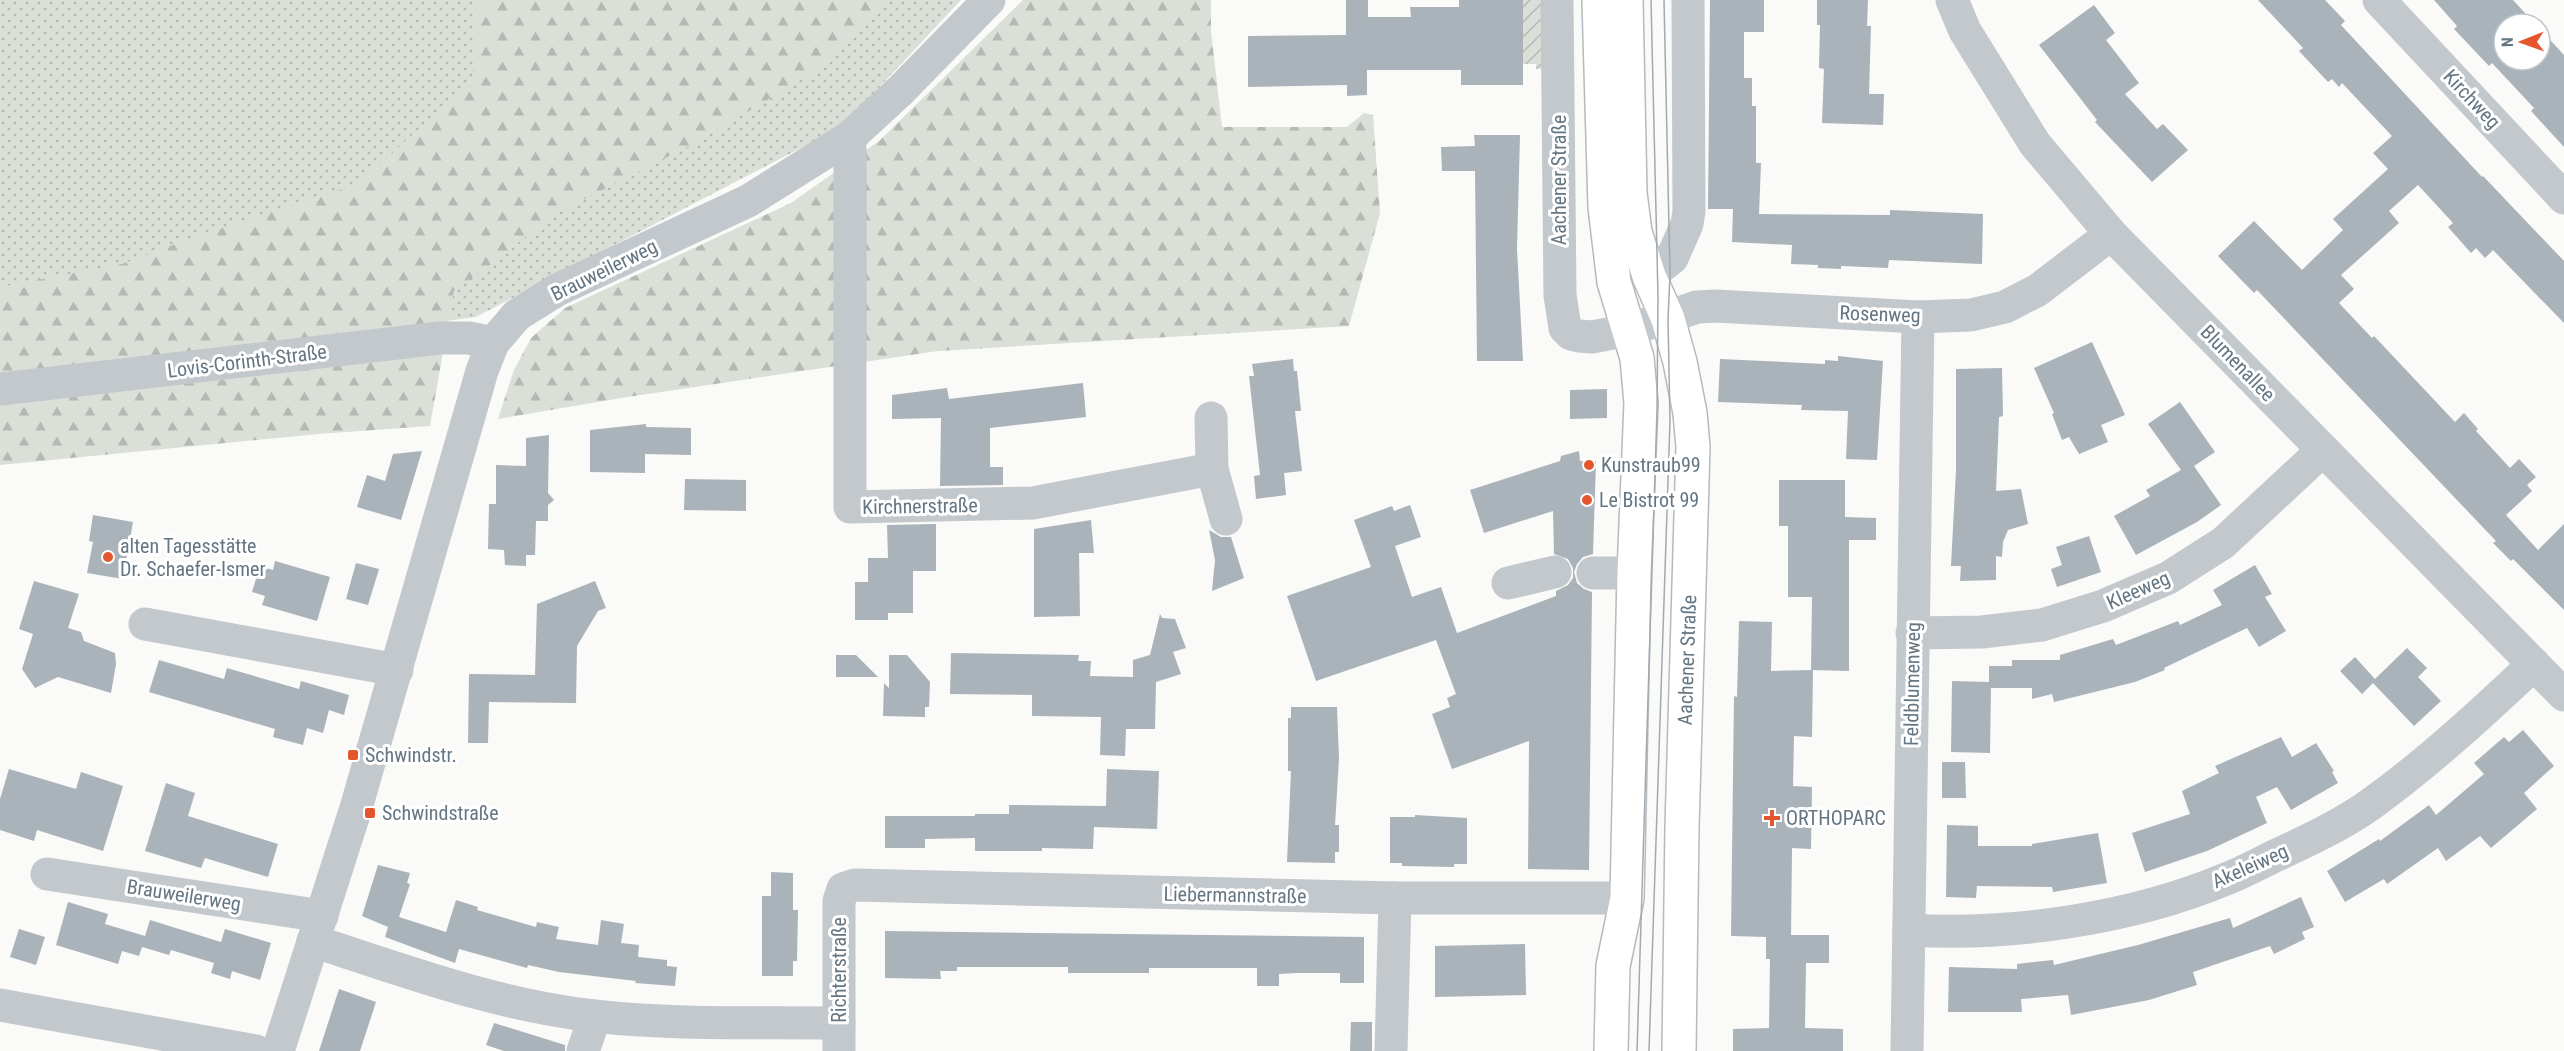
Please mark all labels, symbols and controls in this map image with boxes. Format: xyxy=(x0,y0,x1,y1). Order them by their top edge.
north arrow xyxy=(2492,12,2552,72)
text: N xyxy=(2498,37,2517,47)
street label: Kirchweg xyxy=(2438,64,2506,134)
street label: Aachener Straße xyxy=(1547,115,1571,245)
street label: Brauweilerweg xyxy=(547,234,661,306)
street label: Rosenweg xyxy=(1839,301,1921,327)
street label: Blumenallee xyxy=(2196,320,2280,406)
street label: Lovis-Corinth-Straße xyxy=(166,339,328,383)
place label: Kunstraub99 xyxy=(1601,453,1701,477)
marker: Kunstraub99 xyxy=(1582,458,1596,472)
place label: Le Bistrot 99 xyxy=(1599,488,1699,512)
street label: Kirchnerstraße xyxy=(862,493,978,519)
marker: Le Bistrot 99 xyxy=(1580,493,1594,507)
place label: alten Tagesstätte Dr. Schaefer-Ismer xyxy=(120,534,266,581)
marker: alten Tagesstätte Dr. Schaefer-Ismer xyxy=(101,550,115,564)
street label: Kleeweg xyxy=(2103,566,2173,614)
street label: Aachener Straße xyxy=(1673,594,1701,726)
street label: Feldblumenweg xyxy=(1899,622,1925,746)
place label: Schwindstr. xyxy=(365,743,457,767)
marker: Schwindstr. xyxy=(346,748,360,762)
place label: Schwindstraße xyxy=(382,801,499,825)
marker: Schwindstraße xyxy=(363,806,377,820)
place label: ORTHOPARC xyxy=(1786,806,1886,830)
marker: ORTHOPARC xyxy=(1763,809,1781,827)
street label: Akeleiweg xyxy=(2208,839,2292,893)
street label: Brauweilerweg xyxy=(125,874,243,916)
street label: Liebermannstraße xyxy=(1163,882,1307,908)
street label: Richterstraße xyxy=(827,917,851,1023)

